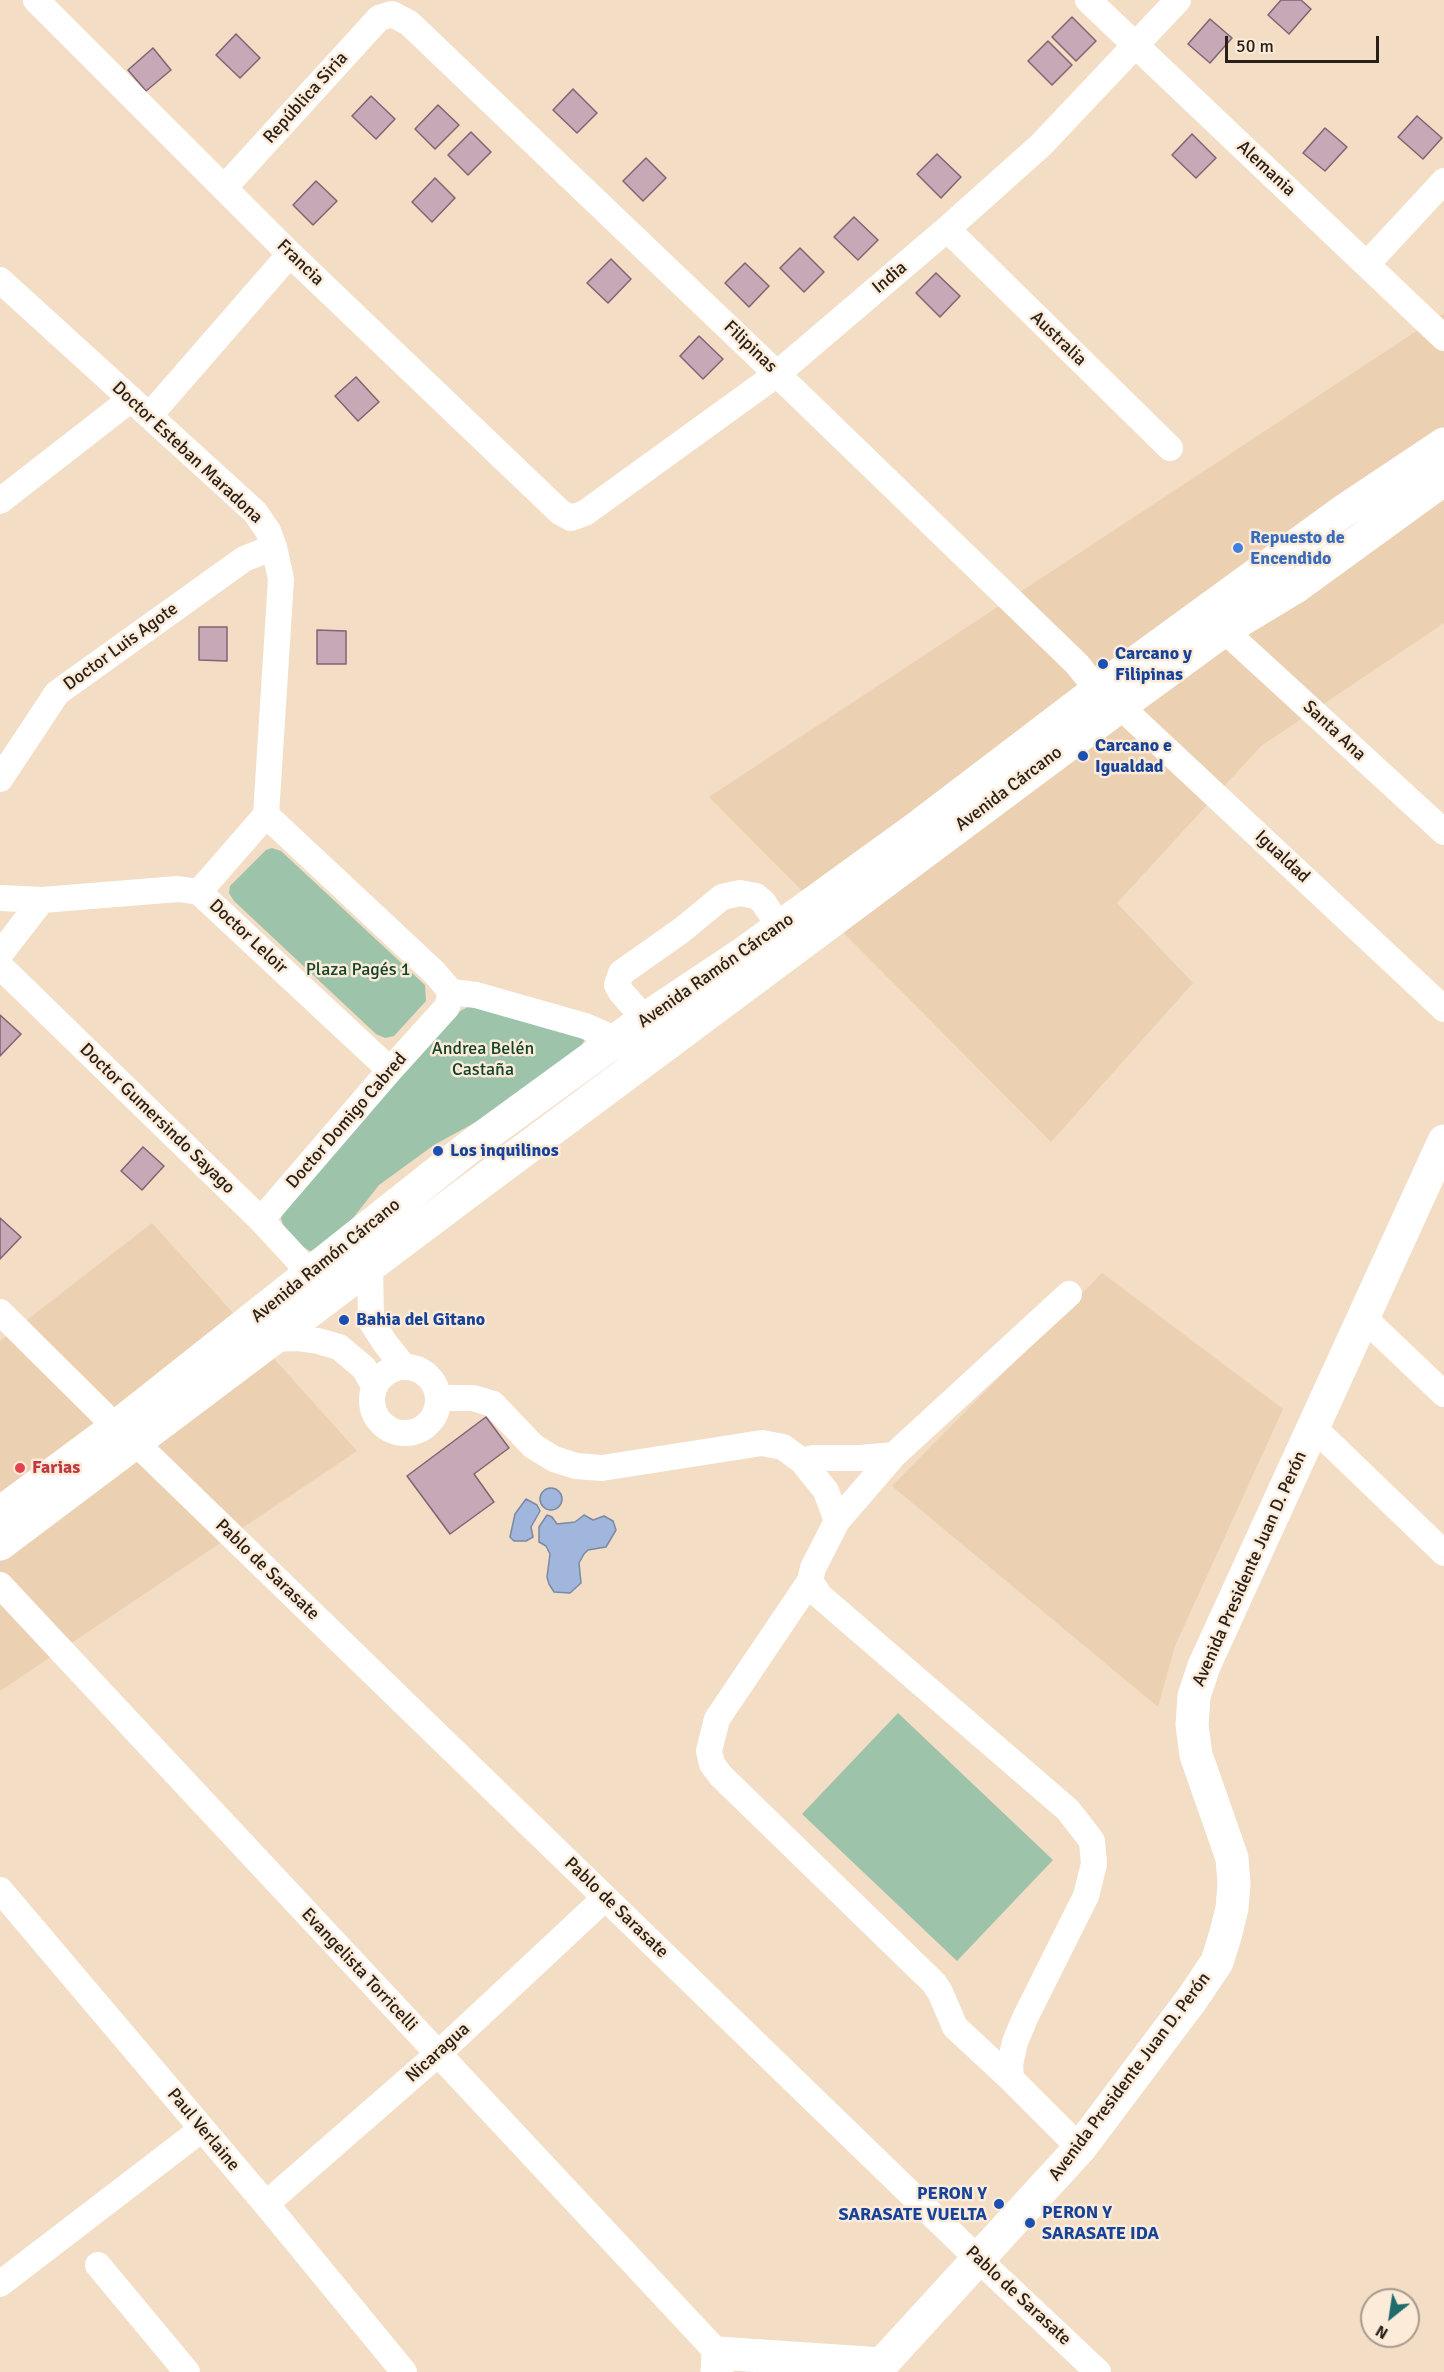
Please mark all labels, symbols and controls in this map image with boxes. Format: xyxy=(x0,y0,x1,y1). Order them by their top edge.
scale bar xyxy=(1228,24,1382,62)
text: 50 m xyxy=(1236,35,1274,57)
street label: República Siria xyxy=(259,48,353,148)
street label: Alemania xyxy=(1232,136,1300,202)
street label: Francia xyxy=(272,235,328,291)
street label: India xyxy=(868,257,912,299)
street label: Australia xyxy=(1025,307,1091,371)
street label: Filipinas xyxy=(719,316,781,378)
street label: Doctor Esteban Maradona xyxy=(107,377,267,529)
place label: Repuesto de Encendido xyxy=(1250,527,1345,570)
marker: Repuesto de Encendido xyxy=(1231,541,1245,555)
street label: Doctor Luis Agote xyxy=(60,598,182,696)
place label: Carcano y Filipinas xyxy=(1115,643,1192,686)
marker: Carcano y Filipinas xyxy=(1096,657,1110,671)
street label: Santa Ana xyxy=(1298,696,1370,766)
place label: Carcano e Igualdad xyxy=(1095,735,1172,777)
street label: Avenida Cárcano xyxy=(951,742,1067,836)
marker: Carcano e Igualdad xyxy=(1076,749,1090,763)
street label: Igualdad xyxy=(1250,826,1314,888)
street label: Doctor Leloir xyxy=(204,895,292,979)
street label: Avenida Ramón Cárcano xyxy=(634,909,798,1033)
park label: Plaza Pagés 1 xyxy=(306,959,410,981)
park label: Andrea Belén Castaña xyxy=(432,1038,534,1080)
street label: Doctor Gumersindo Sayago xyxy=(75,1039,239,1199)
street label: Doctor Domigo Cabred xyxy=(282,1049,412,1193)
place label: Los inquilinos xyxy=(450,1140,559,1162)
marker: Los inquilinos xyxy=(431,1144,445,1158)
street label: Avenida Ramón Cárcano xyxy=(247,1194,405,1328)
place label: Bahia del Gitano xyxy=(356,1309,485,1331)
marker: Bahia del Gitano xyxy=(337,1313,351,1327)
street label: Avenida Presidente Juan D. Perón xyxy=(1188,1448,1312,1690)
place label: Farias xyxy=(32,1457,80,1479)
marker: Farias xyxy=(13,1461,27,1475)
street label: Pablo de Sarasate xyxy=(211,1515,323,1625)
street label: Pablo de Sarasate xyxy=(560,1853,672,1963)
street label: Evangelista Torricelli xyxy=(296,1904,422,2036)
street label: Avenida Presidente Juan D. Perón xyxy=(1045,1969,1215,2185)
street label: Nicaragua xyxy=(402,2019,474,2087)
street label: Paul Verlaine xyxy=(162,2084,244,2176)
place label: PERON Y SARASATE VUELTA xyxy=(839,2183,987,2226)
marker: PERON Y SARASATE VUELTA xyxy=(992,2197,1006,2211)
place label: PERON Y SARASATE IDA xyxy=(1042,2202,1159,2244)
marker: PERON Y SARASATE IDA xyxy=(1023,2216,1037,2230)
street label: Pablo de Sarasate xyxy=(961,2242,1075,2350)
north arrow xyxy=(1360,2288,1420,2348)
text: N xyxy=(1372,2320,1392,2343)

